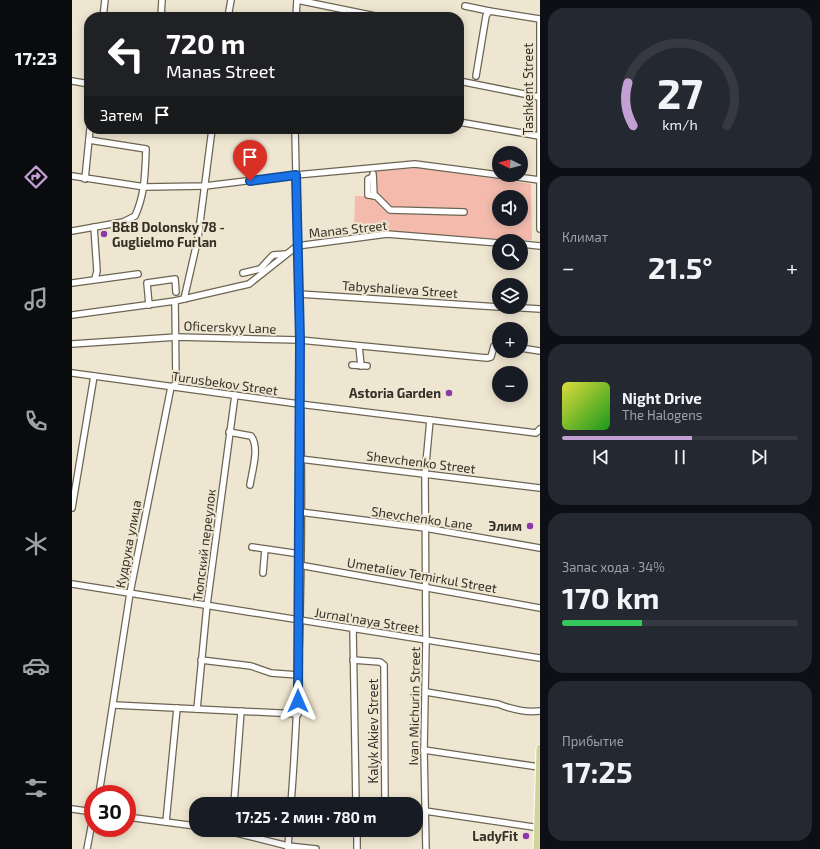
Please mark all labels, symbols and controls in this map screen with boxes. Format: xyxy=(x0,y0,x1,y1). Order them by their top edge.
text: 720 m xyxy=(166,26,245,60)
icon: left xyxy=(100,28,152,80)
street label: Tashkent Street xyxy=(520,43,536,135)
text: 17:23 xyxy=(15,47,57,69)
text: Manas Street xyxy=(166,60,275,82)
text: 27 xyxy=(657,67,703,117)
icon: arrive xyxy=(151,104,173,126)
text: Затем xyxy=(100,106,143,124)
text: km/h xyxy=(662,116,698,133)
pin xyxy=(233,140,267,181)
icon: arrive xyxy=(239,146,261,168)
north arrow xyxy=(492,146,528,182)
map controls xyxy=(492,146,528,402)
icon: directions xyxy=(22,163,50,191)
button: sound xyxy=(492,190,528,226)
street label: Manas Street xyxy=(308,217,388,241)
place label: B&B Dolonsky 78 - Guglielmo Furlan xyxy=(112,219,225,250)
marker: B&B Dolonsky 78 - Guglielmo Furlan xyxy=(99,229,109,239)
text: Климат xyxy=(562,229,608,245)
button: search xyxy=(492,234,528,270)
text: 21.5° xyxy=(648,249,713,285)
text: − xyxy=(562,254,575,280)
text: + xyxy=(786,254,798,280)
street label: Tabyshalieva Street xyxy=(342,277,458,301)
button: layers xyxy=(492,278,528,314)
icon: music xyxy=(22,285,50,313)
street label: Oficerskyy Lane xyxy=(183,317,277,337)
button: + xyxy=(492,322,528,358)
button: − xyxy=(492,366,528,402)
street label: Turusbekov Street xyxy=(171,368,279,398)
place label: Astoria Garden xyxy=(349,385,441,401)
marker: Astoria Garden xyxy=(444,388,454,398)
text: Night Drive xyxy=(622,389,702,407)
icon: phone xyxy=(22,407,50,435)
text: The Halogens xyxy=(622,407,702,423)
icon: previous xyxy=(590,446,612,468)
icon: pause xyxy=(669,446,691,468)
icon: next xyxy=(748,446,770,468)
street label: Shevchenko Street xyxy=(365,447,477,477)
street label: Тюпский переулок xyxy=(189,488,219,602)
street label: Кудрука улица xyxy=(112,499,144,589)
street label: Shevchenko Lane xyxy=(370,503,474,533)
place label: Элим xyxy=(489,518,522,534)
marker: Элим xyxy=(525,521,535,531)
icon: climate xyxy=(22,530,50,558)
street label: Umetaliev Temirkul Street xyxy=(346,554,498,596)
text: Запас хода · 34% xyxy=(562,559,665,575)
text: 170 km xyxy=(562,579,659,615)
street label: Jurnal'naya Street xyxy=(314,604,421,636)
street label: Ivan Michurin Street xyxy=(405,646,423,766)
icon: car xyxy=(22,652,50,680)
street label: Kalyk Akiev Street xyxy=(365,679,381,783)
position arrow xyxy=(277,680,319,722)
text: Прибытие xyxy=(562,733,624,749)
text: 17:25 xyxy=(562,753,633,789)
icon: filters xyxy=(22,774,50,802)
speed limit sign: 30 xyxy=(84,785,136,837)
text: 17:25 · 2 мин · 780 m xyxy=(236,808,376,826)
place label: LadyFit xyxy=(472,828,519,844)
marker: LadyFit xyxy=(521,831,531,841)

